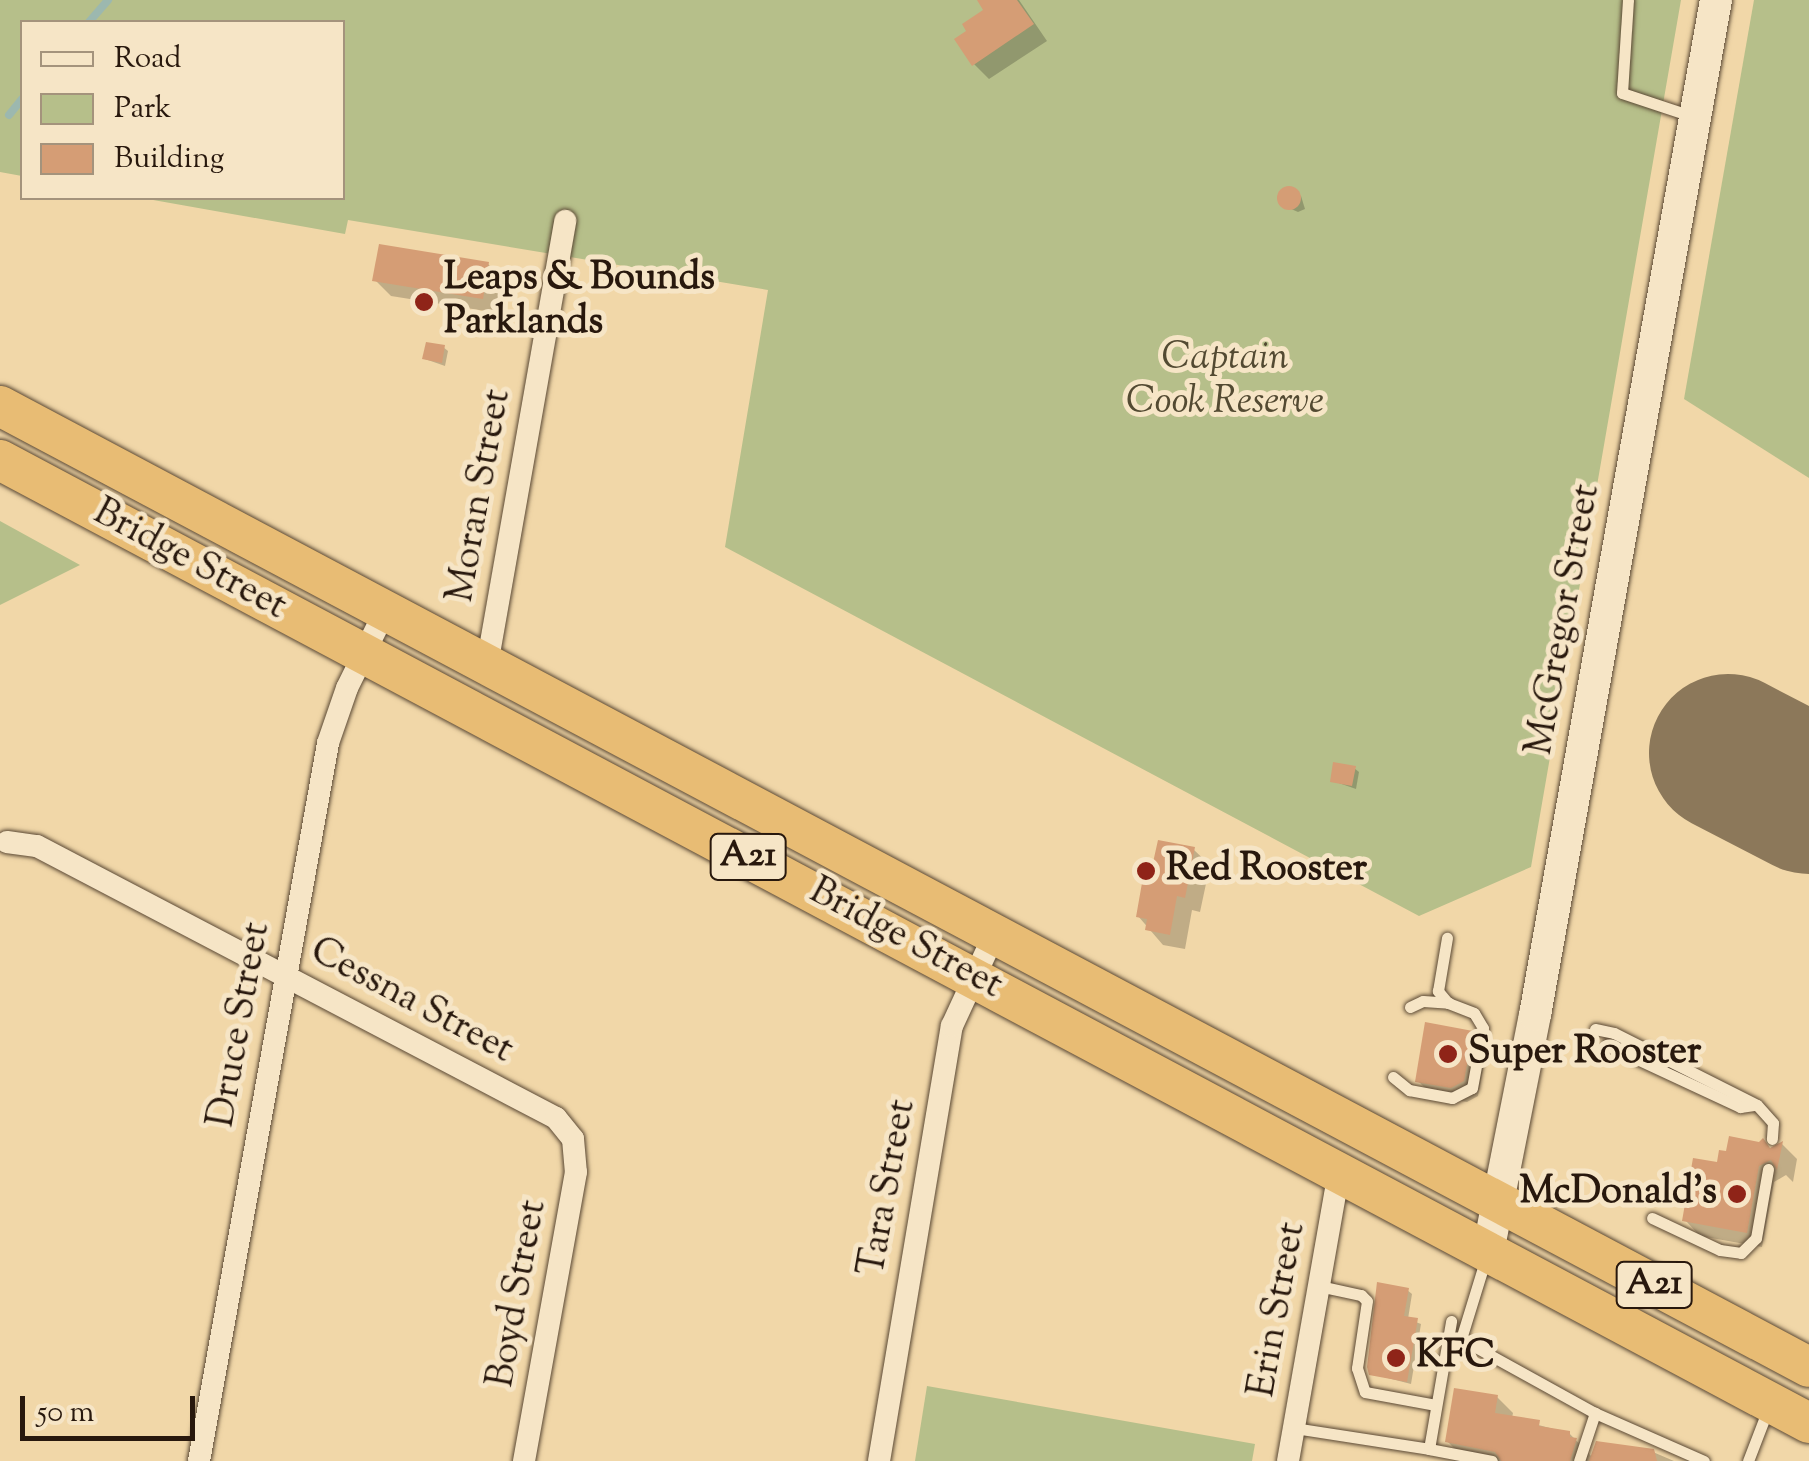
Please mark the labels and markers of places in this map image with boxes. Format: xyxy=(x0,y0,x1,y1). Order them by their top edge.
place label: Leaps & Bounds Parklands xyxy=(444,257,715,346)
marker: Leaps & Bounds Parklands xyxy=(413,291,435,313)
place label: Red Rooster xyxy=(1166,848,1367,894)
marker: Red Rooster xyxy=(1135,860,1157,882)
place label: Super Rooster xyxy=(1468,1031,1701,1077)
marker: Super Rooster xyxy=(1437,1043,1459,1065)
place label: McDonald's xyxy=(1519,1171,1717,1217)
marker: McDonald's xyxy=(1726,1183,1748,1205)
place label: KFC xyxy=(1416,1335,1495,1381)
marker: KFC xyxy=(1385,1347,1407,1369)

